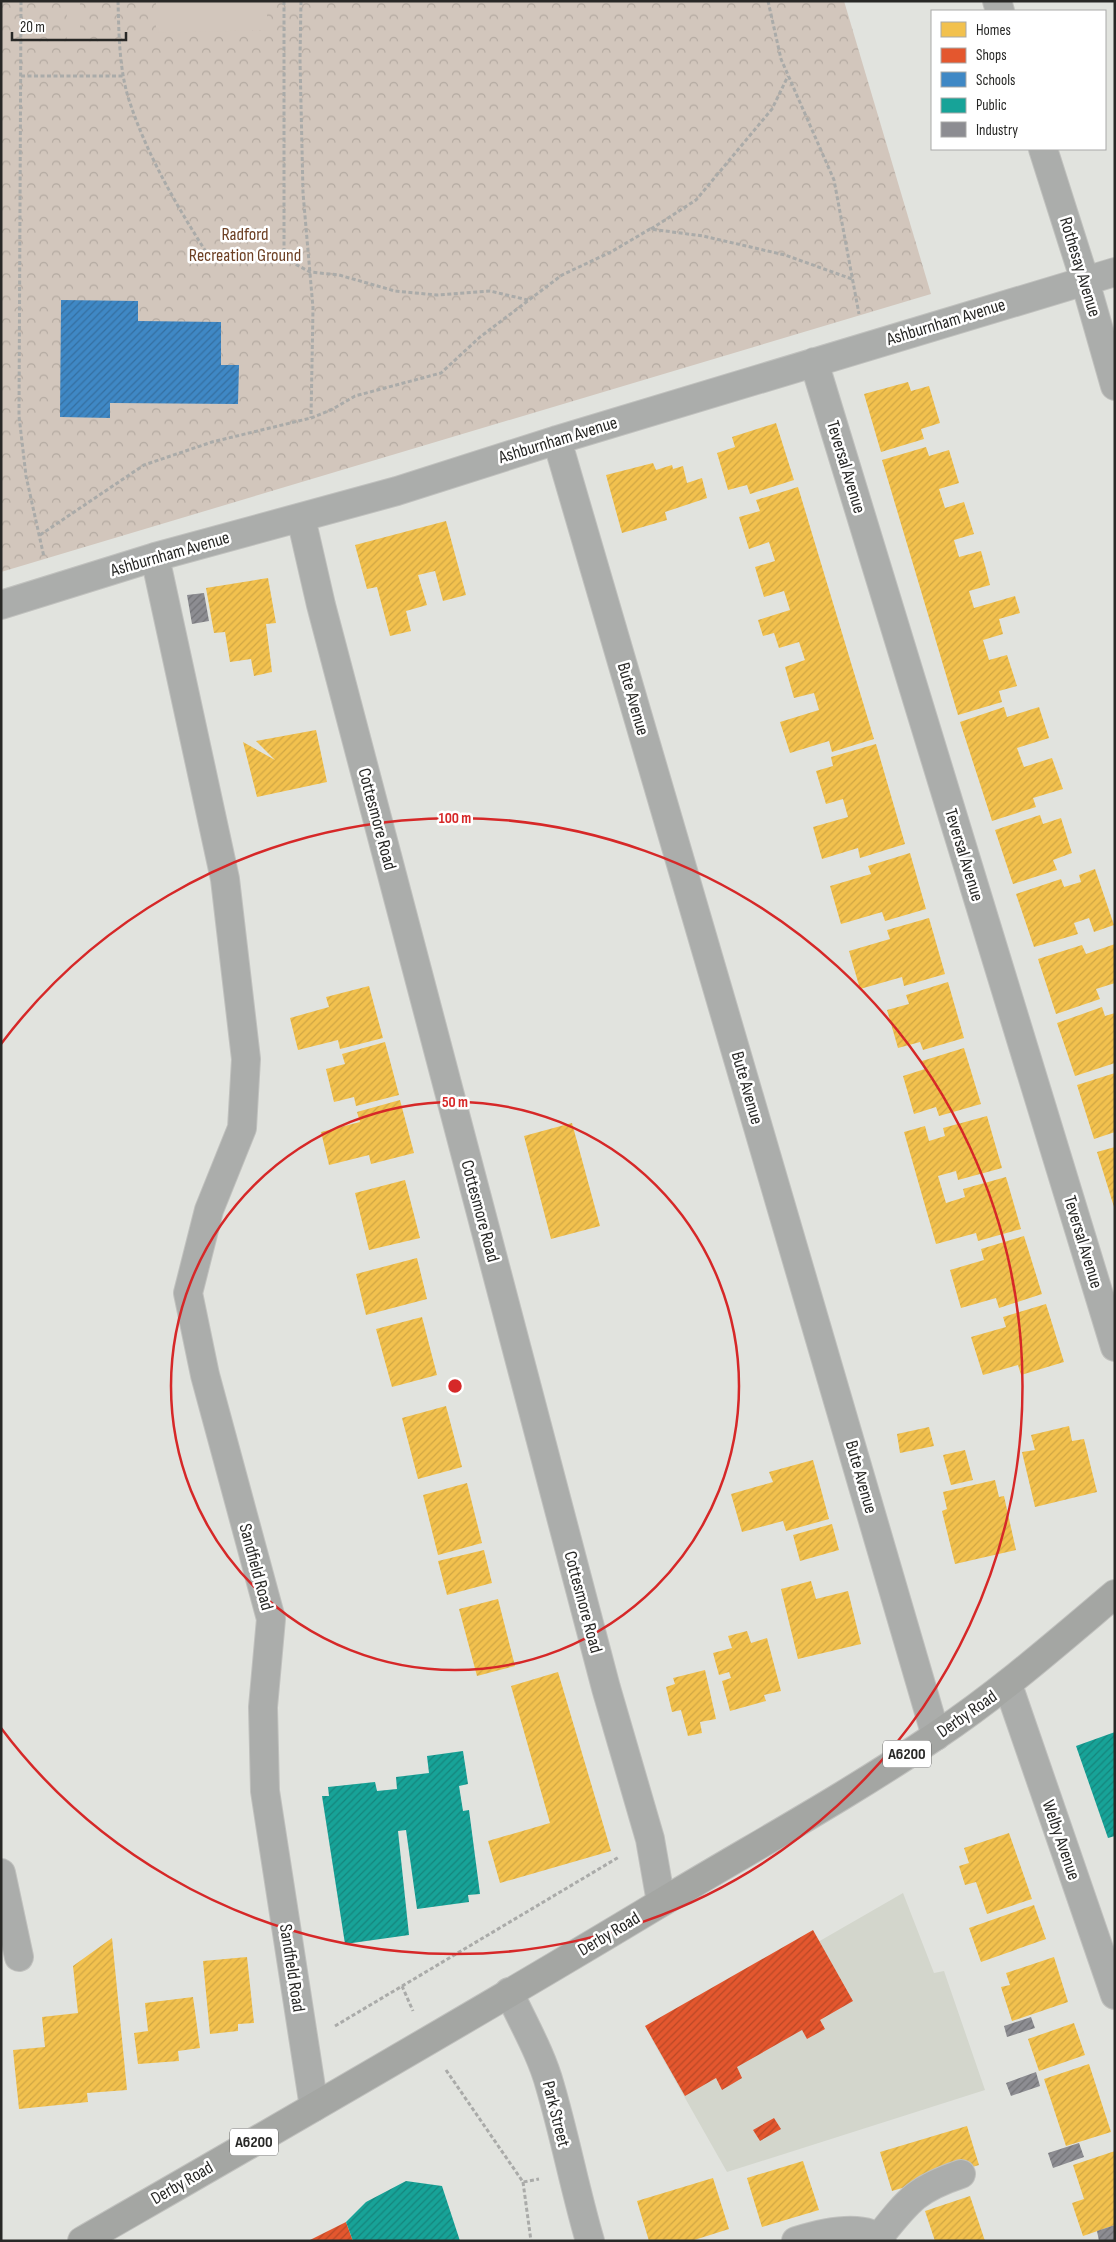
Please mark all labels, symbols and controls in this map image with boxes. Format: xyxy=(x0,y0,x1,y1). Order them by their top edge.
scale bar xyxy=(12,10,126,42)
legend xyxy=(931,10,1106,150)
text: 20 m xyxy=(20,18,45,37)
text: Homes xyxy=(976,21,1011,40)
text: Shops xyxy=(976,46,1007,65)
text: Schools xyxy=(976,71,1015,90)
text: Public xyxy=(976,96,1007,115)
text: Industry xyxy=(976,121,1018,140)
street label: Rothesay Avenue xyxy=(1055,215,1105,319)
park label: Radford Recreation Ground xyxy=(189,224,301,266)
street label: Ashburnham Avenue xyxy=(883,294,1008,350)
street label: Ashburnham Avenue xyxy=(495,412,620,468)
street label: Teversal Avenue xyxy=(822,418,870,516)
street label: Ashburnham Avenue xyxy=(107,527,232,581)
street label: Bute Avenue xyxy=(613,660,653,738)
street label: Cottesmore Road xyxy=(353,766,401,872)
street label: Teversal Avenue xyxy=(940,806,988,904)
text: 100 m xyxy=(439,809,471,828)
street label: Bute Avenue xyxy=(727,1049,767,1127)
text: 50 m xyxy=(442,1093,468,1112)
street label: Cottesmore Road xyxy=(456,1158,504,1264)
street label: Teversal Avenue xyxy=(1059,1193,1107,1291)
centre of rings xyxy=(446,1377,464,1395)
street label: Bute Avenue xyxy=(841,1438,881,1516)
street label: Sandfield Road xyxy=(234,1521,278,1613)
street label: Cottesmore Road xyxy=(559,1549,607,1655)
street label: Derby Road xyxy=(933,1686,1001,1742)
road number: A6200 xyxy=(883,1740,931,1768)
street label: Welby Avenue xyxy=(1038,1797,1084,1883)
street label: Derby Road xyxy=(574,1907,644,1961)
street label: Sandfield Road xyxy=(275,1923,309,2013)
street label: Park Street xyxy=(538,2079,574,2150)
road number: A6200 xyxy=(230,2128,278,2156)
street label: Derby Road xyxy=(147,2157,217,2209)

